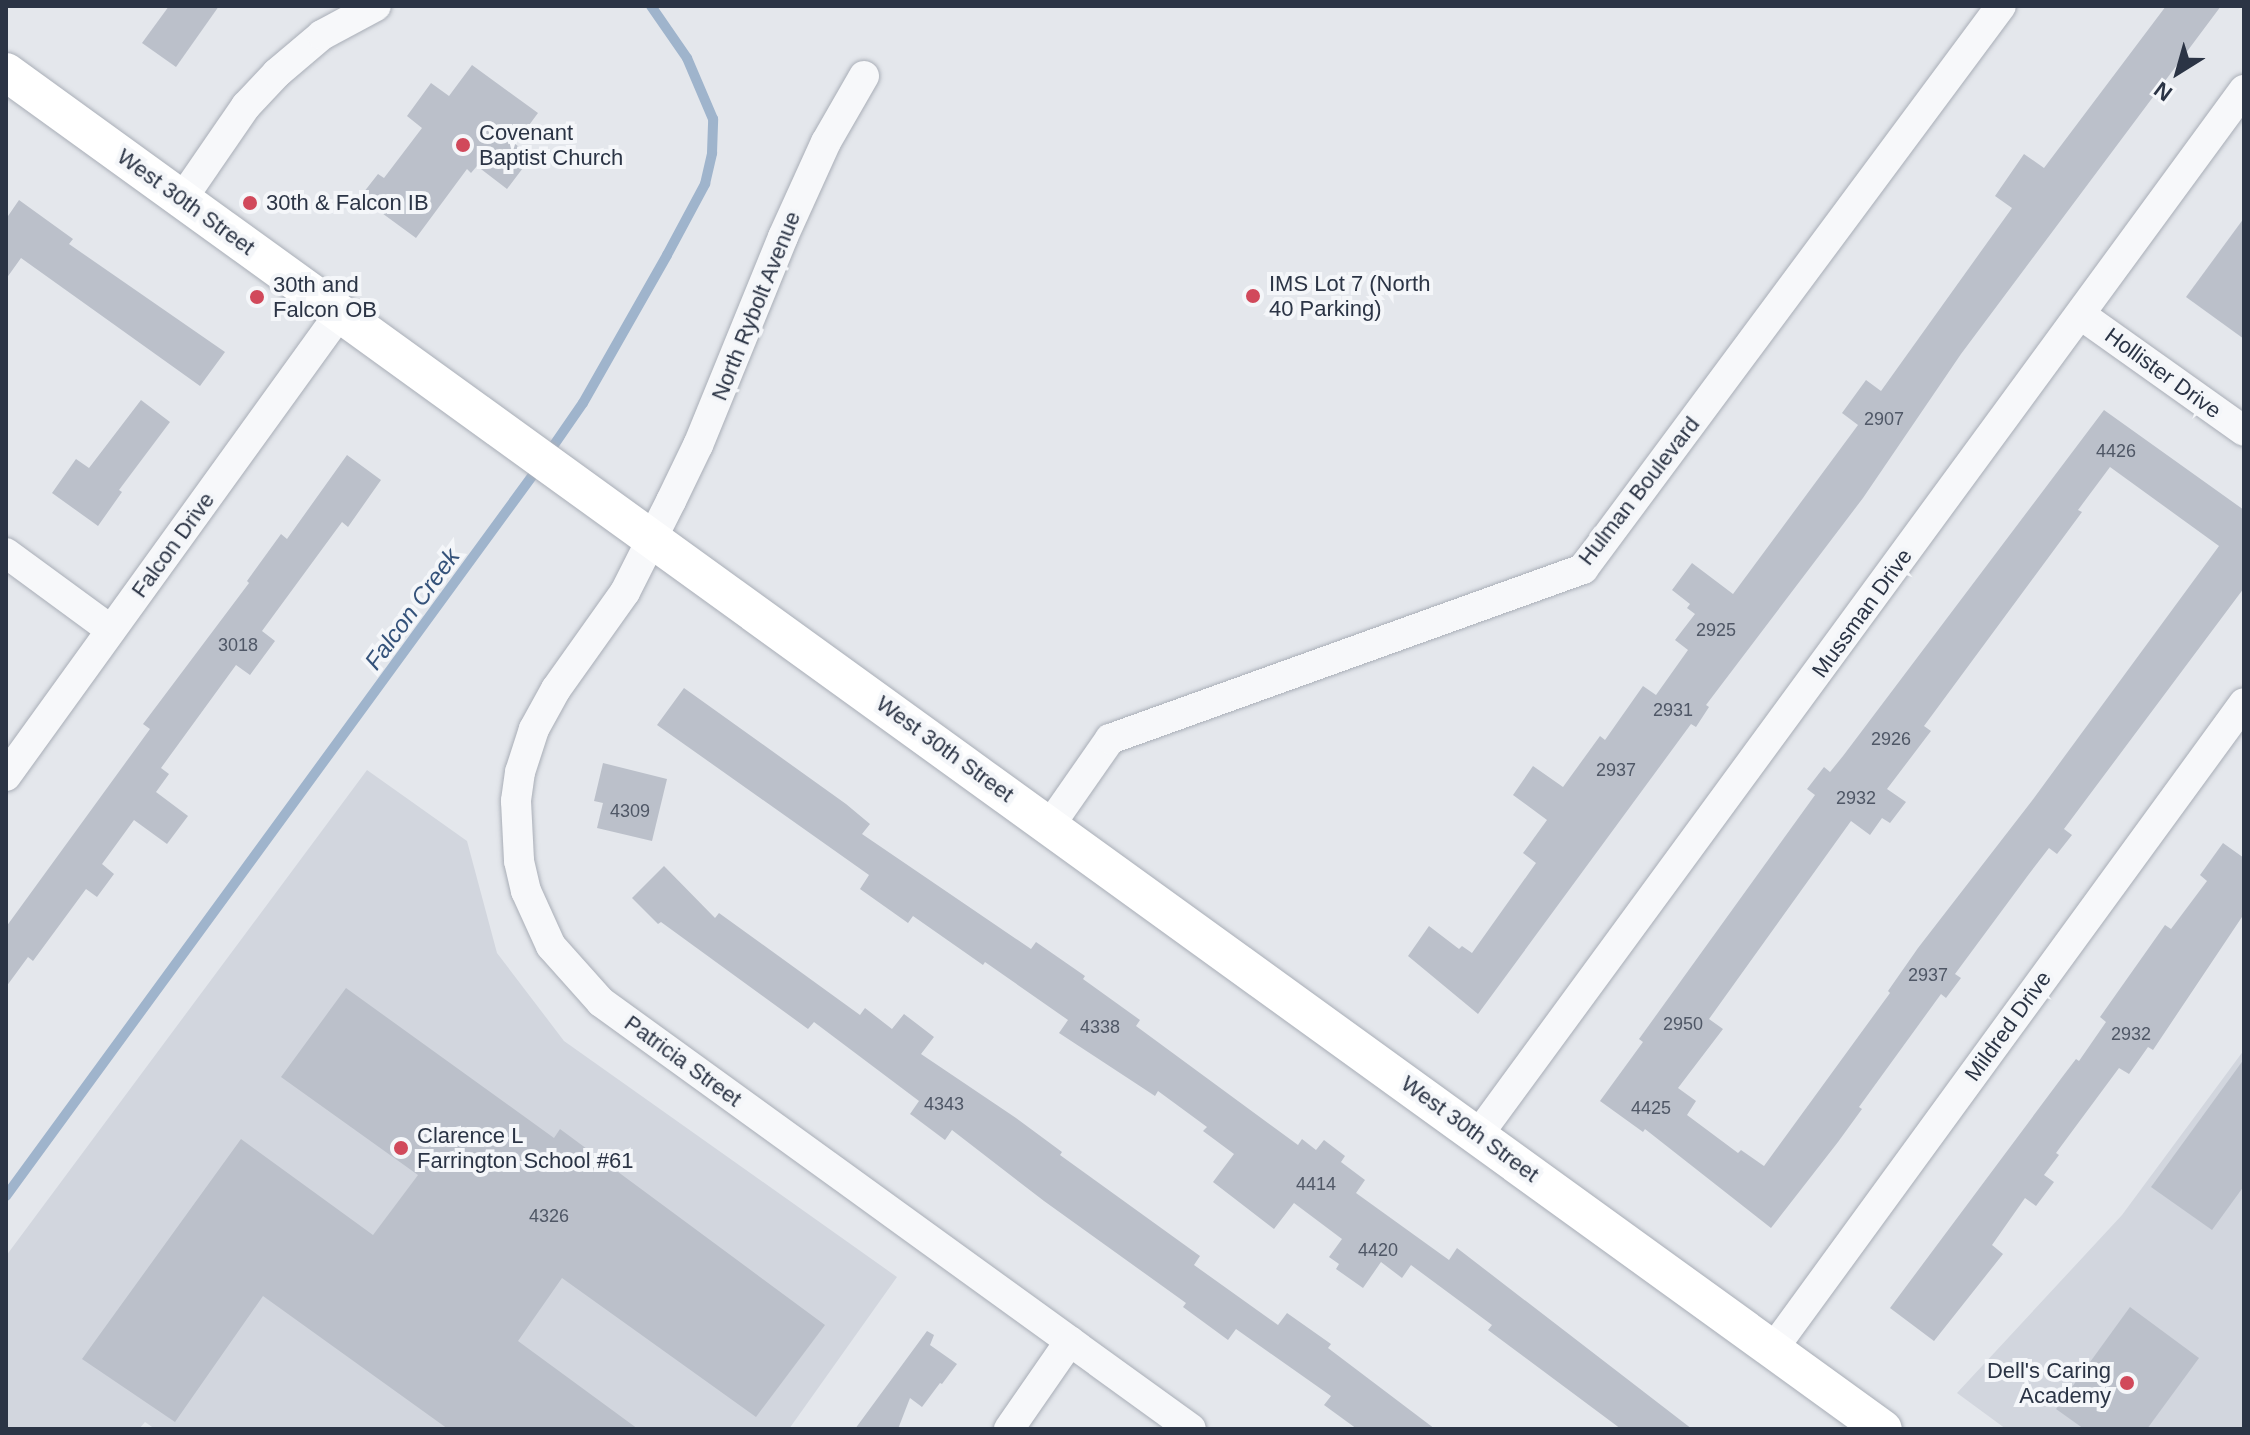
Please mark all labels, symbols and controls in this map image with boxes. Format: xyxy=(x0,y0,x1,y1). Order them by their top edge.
north arrow xyxy=(2138,32,2218,112)
text: N xyxy=(2149,77,2177,106)
place label: Covenant Baptist Church xyxy=(479,119,623,170)
marker: Covenant Baptist Church xyxy=(454,136,472,154)
street label: West 30th Street xyxy=(112,143,260,261)
place label: 30th & Falcon IB xyxy=(266,190,429,216)
marker: 30th & Falcon IB xyxy=(241,194,259,212)
street label: North Rybolt Avenue xyxy=(706,207,806,405)
place label: IMS Lot 7 (North 40 Parking) xyxy=(1269,270,1430,322)
place label: 30th and Falcon OB xyxy=(273,271,377,322)
marker: IMS Lot 7 (North 40 Parking) xyxy=(1244,287,1262,305)
marker: 30th and Falcon OB xyxy=(248,288,266,306)
street label: Hollister Drive xyxy=(2100,322,2226,424)
house number: 2907 xyxy=(1864,408,1904,430)
street label: Hulman Boulevard xyxy=(1573,412,1705,570)
house number: 4426 xyxy=(2096,440,2136,462)
street label: Falcon Drive xyxy=(126,487,220,603)
water label: Falcon Creek xyxy=(358,543,466,675)
street label: Mussman Drive xyxy=(1806,543,1918,683)
house number: 2925 xyxy=(1696,619,1736,641)
house number: 3018 xyxy=(218,634,258,656)
street label: West 30th Street xyxy=(871,690,1019,808)
house number: 2931 xyxy=(1653,699,1693,721)
house number: 2926 xyxy=(1871,728,1911,750)
house number: 2937 xyxy=(1596,759,1636,781)
house number: 2932 xyxy=(1836,787,1876,809)
house number: 4309 xyxy=(610,800,650,822)
house number: 2937 xyxy=(1908,964,1948,986)
street label: Mildred Drive xyxy=(1959,966,2057,1086)
street label: Patricia Street xyxy=(619,1010,747,1112)
house number: 2950 xyxy=(1663,1013,1703,1035)
house number: 4338 xyxy=(1080,1016,1120,1038)
house number: 2932 xyxy=(2111,1023,2151,1045)
street label: West 30th Street xyxy=(1396,1070,1544,1188)
house number: 4343 xyxy=(924,1093,964,1115)
house number: 4425 xyxy=(1631,1097,1671,1119)
place label: Clarence L Farrington School #61 xyxy=(417,1122,633,1174)
marker: Clarence L Farrington School #61 xyxy=(392,1139,410,1157)
house number: 4414 xyxy=(1296,1173,1336,1195)
house number: 4326 xyxy=(529,1205,569,1227)
house number: 4420 xyxy=(1358,1239,1398,1261)
place label: Dell's Caring Academy xyxy=(1987,1357,2111,1408)
marker: Dell's Caring Academy xyxy=(2118,1374,2136,1392)

